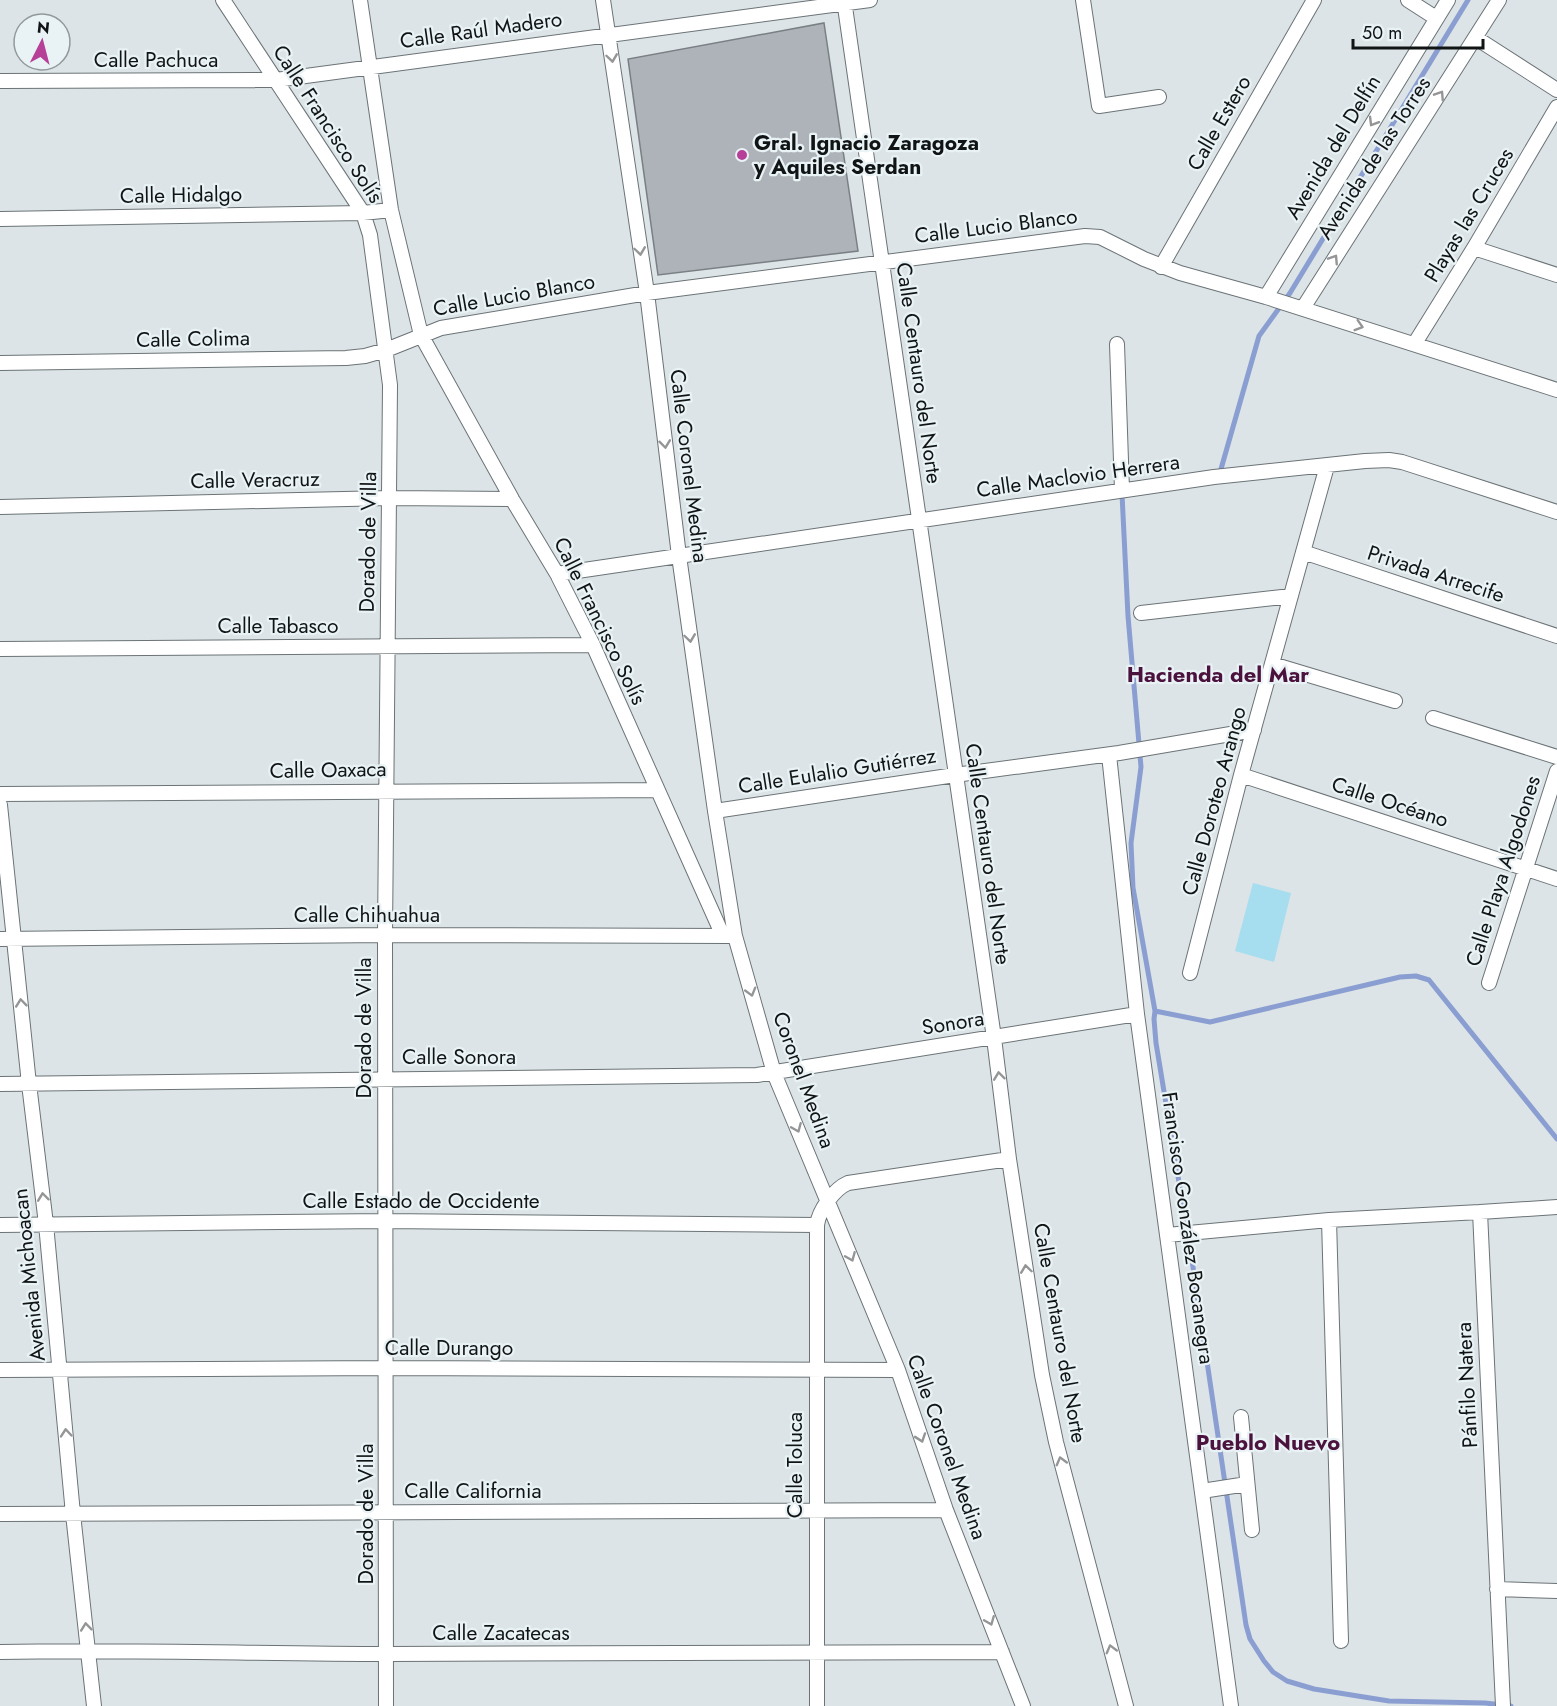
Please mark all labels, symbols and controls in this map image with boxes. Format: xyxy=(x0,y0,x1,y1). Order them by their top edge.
street label: Calle Raúl Madero xyxy=(398,4,564,56)
north arrow xyxy=(12,12,72,72)
scale bar xyxy=(1353,12,1484,50)
text: N xyxy=(36,15,51,40)
text: 50 m xyxy=(1362,20,1402,46)
street label: Calle Francisco Solís xyxy=(266,39,390,209)
street label: Calle Pachuca xyxy=(94,45,218,75)
one-way arrow xyxy=(606,53,618,62)
street label: Avenida del Delfín xyxy=(1278,69,1388,225)
street label: Calle Estero xyxy=(1180,70,1258,176)
street label: Avenida de las Torres xyxy=(1310,71,1438,245)
one-way arrow xyxy=(1432,91,1444,101)
one-way arrow xyxy=(1368,116,1380,126)
place label: Gral. Ignacio Zaragoza y Aquiles Serdan xyxy=(753,128,979,182)
street label: Playas las Cruces xyxy=(1417,142,1521,288)
marker: Gral. Ignacio Zaragoza y Aquiles Serdan xyxy=(735,148,749,162)
street label: Calle Hidalgo xyxy=(120,179,242,211)
street label: Calle Lucio Blanco xyxy=(913,201,1079,251)
one-way arrow xyxy=(634,246,646,255)
one-way arrow xyxy=(1327,255,1339,265)
street label: Calle Centauro del Norte xyxy=(889,260,949,486)
street label: Calle Lucio Blanco xyxy=(431,266,597,324)
one-way arrow xyxy=(1353,318,1364,331)
street label: Calle Colima xyxy=(136,323,250,355)
street label: Calle Coronel Medina xyxy=(662,367,716,565)
one-way arrow xyxy=(658,440,671,449)
street label: Calle Maclovio Herrera xyxy=(974,447,1182,505)
street label: Calle Veracruz xyxy=(190,464,320,496)
street label: Dorado de Villa xyxy=(352,471,384,613)
street label: Calle Francisco Solís xyxy=(546,532,654,710)
street label: Privada Arrecife xyxy=(1364,538,1509,610)
street label: Calle Tabasco xyxy=(217,611,339,641)
one-way arrow xyxy=(684,633,696,642)
district label: Hacienda del Mar xyxy=(1127,658,1309,690)
street label: Calle Doroteo Arango xyxy=(1174,703,1254,899)
street label: Calle Eulalio Gutiérrez xyxy=(736,741,938,801)
street label: Calle Centauro del Norte xyxy=(958,741,1018,967)
street label: Calle Oaxaca xyxy=(269,754,387,786)
street label: Calle Océano xyxy=(1328,769,1452,835)
street label: Calle Playa Algodones xyxy=(1458,772,1548,970)
street label: Calle Chihuahua xyxy=(294,900,440,930)
street label: Dorado de Villa xyxy=(349,958,379,1098)
one-way arrow xyxy=(744,986,756,997)
one-way arrow xyxy=(15,999,28,1008)
street label: Sonora xyxy=(920,1003,986,1043)
street label: Coronel Medina xyxy=(765,1007,843,1153)
street label: Calle Sonora xyxy=(402,1042,516,1072)
one-way arrow xyxy=(993,1072,1005,1081)
street label: Francisco González Bocanegra xyxy=(1154,1090,1222,1366)
one-way arrow xyxy=(790,1121,802,1132)
street label: Calle Estado de Occidente xyxy=(302,1186,540,1216)
street label: Avenida Michoacan xyxy=(5,1187,53,1363)
one-way arrow xyxy=(37,1193,49,1202)
street label: Calle Centauro del Norte xyxy=(1026,1221,1094,1446)
one-way arrow xyxy=(843,1251,855,1262)
one-way arrow xyxy=(1020,1265,1032,1274)
street label: Pánfilo Natera xyxy=(1449,1321,1485,1449)
street label: Calle Durango xyxy=(385,1333,513,1363)
street label: Calle Coronel Medina xyxy=(900,1350,994,1544)
street label: Calle Toluca xyxy=(780,1412,810,1518)
district label: Pueblo Nuevo xyxy=(1196,1426,1340,1458)
one-way arrow xyxy=(60,1428,73,1438)
one-way arrow xyxy=(914,1433,927,1443)
street label: Dorado de Villa xyxy=(351,1444,381,1584)
one-way arrow xyxy=(1056,1456,1068,1467)
street label: Calle California xyxy=(404,1476,542,1506)
one-way arrow xyxy=(983,1615,995,1626)
street label: Calle Zacatecas xyxy=(432,1618,570,1648)
one-way arrow xyxy=(80,1622,92,1632)
one-way arrow xyxy=(1106,1645,1118,1655)

